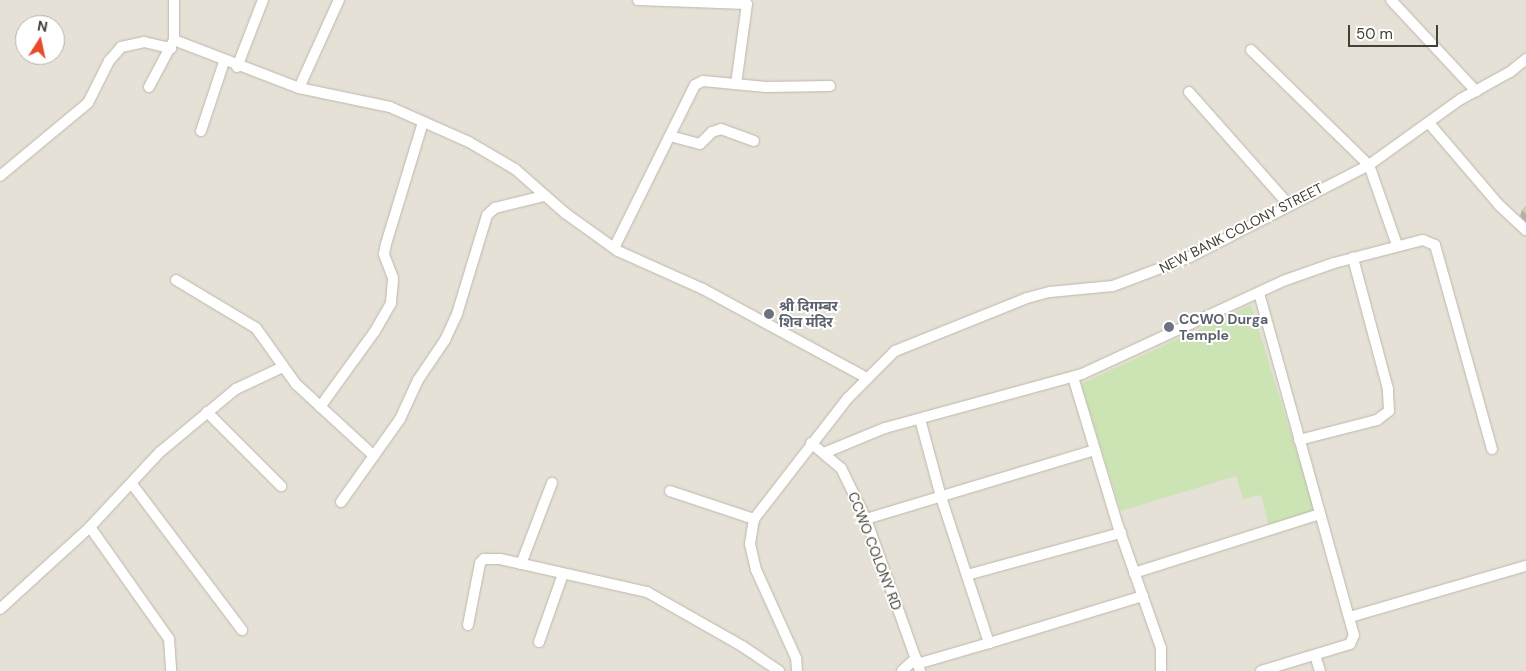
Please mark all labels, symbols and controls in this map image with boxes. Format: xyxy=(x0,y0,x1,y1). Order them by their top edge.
north arrow xyxy=(15,15,65,65)
scale bar xyxy=(1351,15,1441,47)
text: N xyxy=(36,16,49,36)
text: 50 m xyxy=(1356,24,1393,44)
street label: NEW BANK COLONY STREET xyxy=(1156,179,1326,277)
place label: श्री दिगम्बर शिव मंदिर xyxy=(779,298,838,331)
marker: श्री दिगम्बर शिव मंदिर xyxy=(763,308,775,320)
place label: CCWO Durga Temple xyxy=(1179,311,1268,344)
marker: CCWO Durga Temple xyxy=(1163,321,1175,333)
street label: CCWO COLONY RD xyxy=(845,489,905,613)

